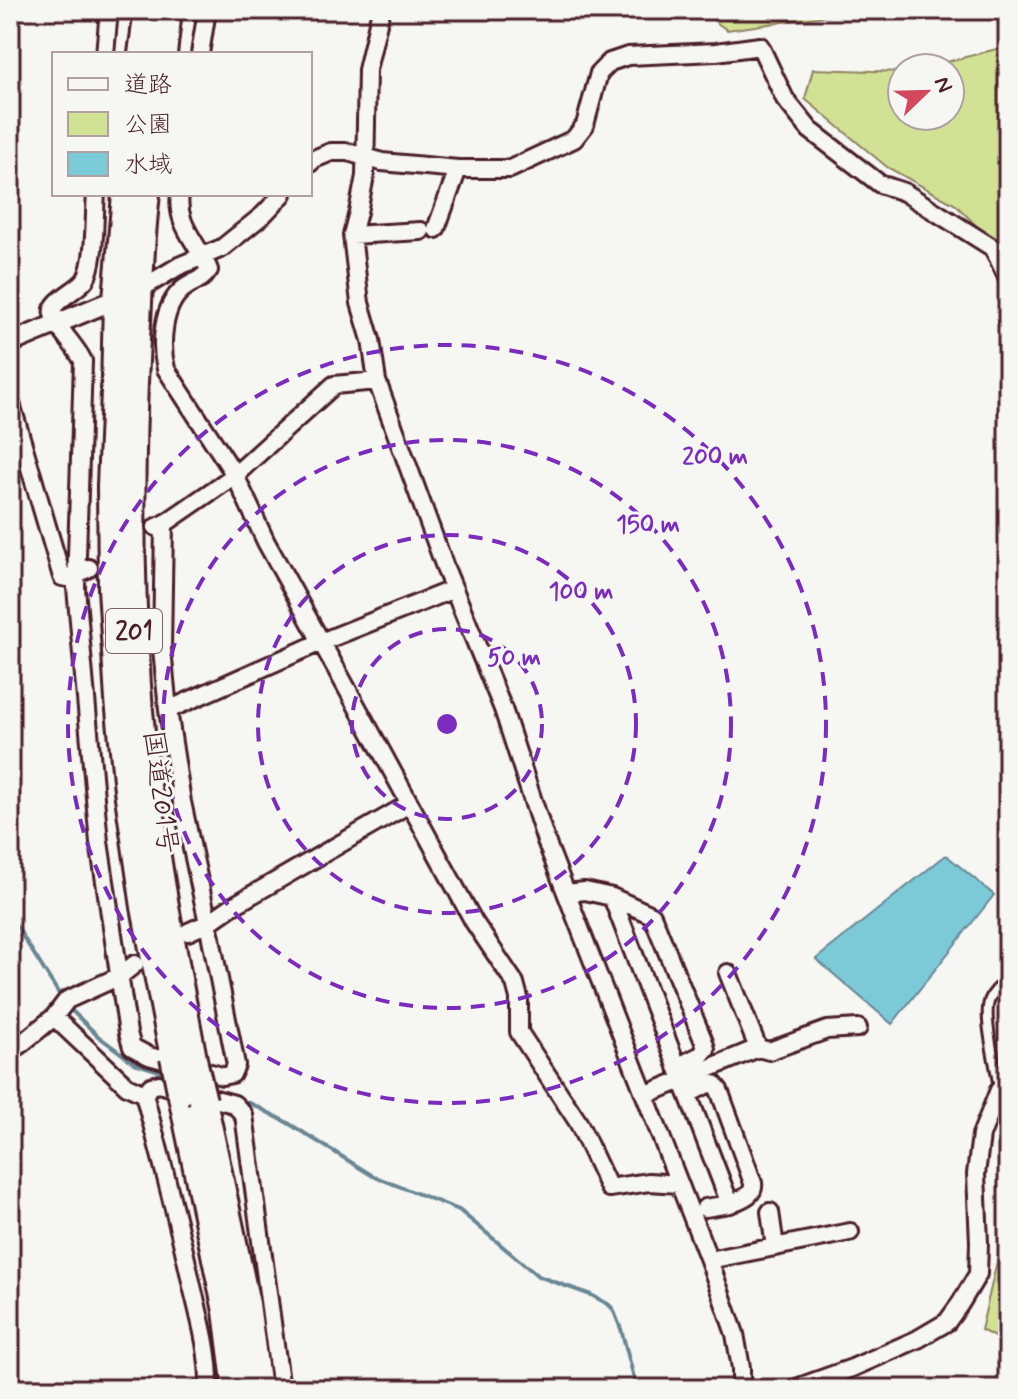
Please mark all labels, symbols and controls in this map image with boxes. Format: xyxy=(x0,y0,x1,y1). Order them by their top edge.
legend xyxy=(52,52,312,196)
north arrow xyxy=(886,52,966,132)
text: 道路 xyxy=(124,70,172,101)
text: N xyxy=(927,73,958,97)
text: 公園 xyxy=(124,110,172,141)
text: 水域 xyxy=(124,150,172,181)
text: 200 m xyxy=(682,442,748,473)
text: 150 m xyxy=(616,510,680,541)
text: 100 m xyxy=(549,577,613,608)
road number: 201 xyxy=(106,609,162,653)
text: 50 m xyxy=(487,643,541,674)
centre of rings xyxy=(433,710,461,738)
street label: 国道201号 xyxy=(134,728,185,856)

